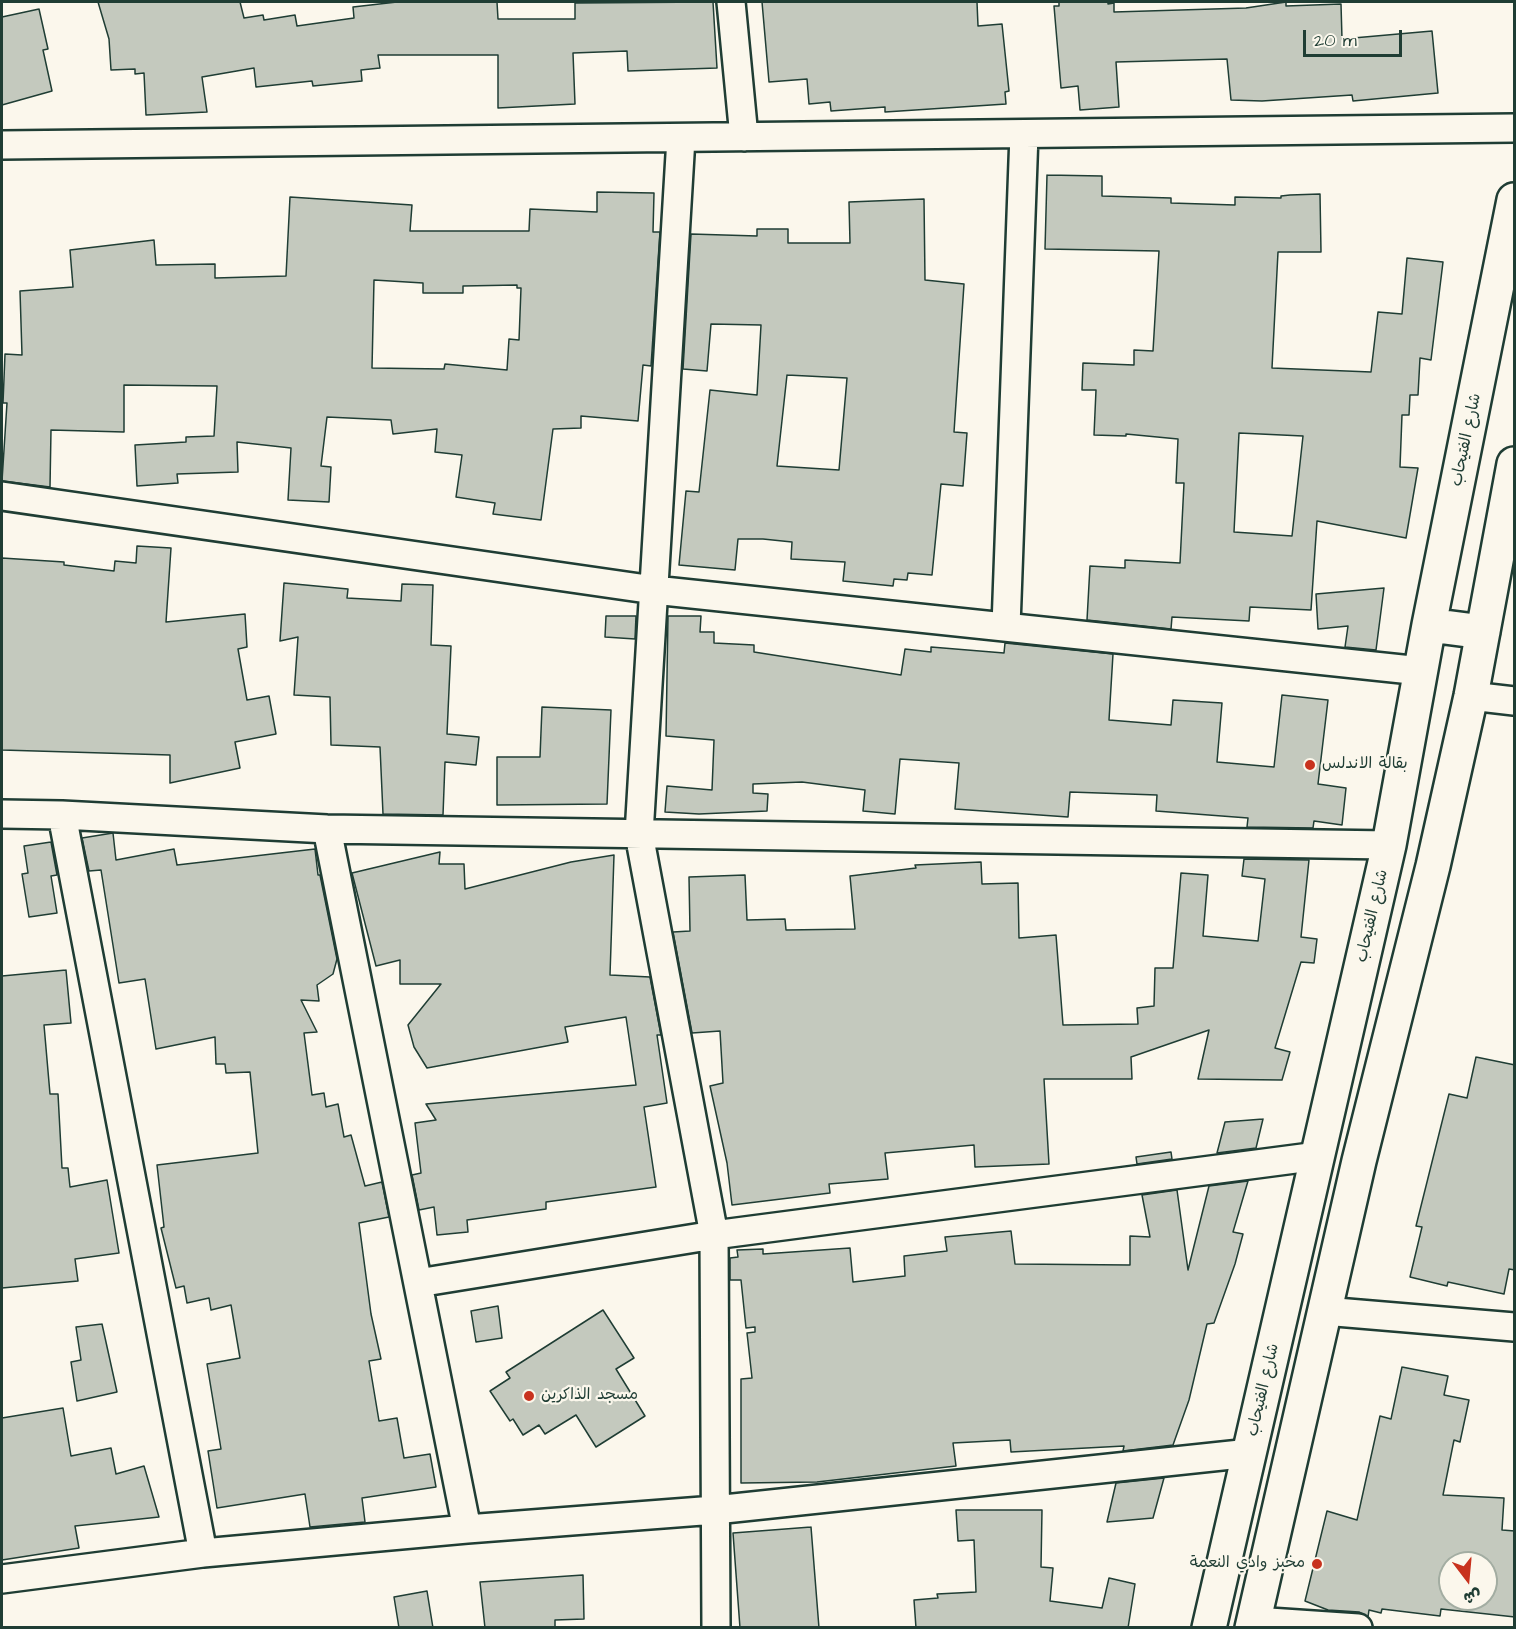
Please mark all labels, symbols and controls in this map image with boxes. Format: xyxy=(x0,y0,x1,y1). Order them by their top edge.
scale bar xyxy=(1306,18,1405,56)
text: 20 m xyxy=(1314,28,1357,53)
street label: شارع الفتيحاب xyxy=(1448,392,1486,488)
place label: بقالة الاندلس xyxy=(1322,755,1408,775)
marker: بقالة الاندلس xyxy=(1303,758,1317,772)
street label: شارع الفتيحاب xyxy=(1353,868,1393,964)
street label: شارع الفتيحاب xyxy=(1244,1342,1284,1438)
place label: مسجد الذاكرين xyxy=(541,1386,638,1406)
marker: مسجد الذاكرين xyxy=(522,1389,536,1403)
north arrow xyxy=(1438,1551,1498,1611)
place label: مخبز وادي النعمة xyxy=(1190,1554,1305,1574)
marker: مخبز وادي النعمة xyxy=(1310,1557,1324,1571)
text: ش xyxy=(1461,1583,1484,1609)

